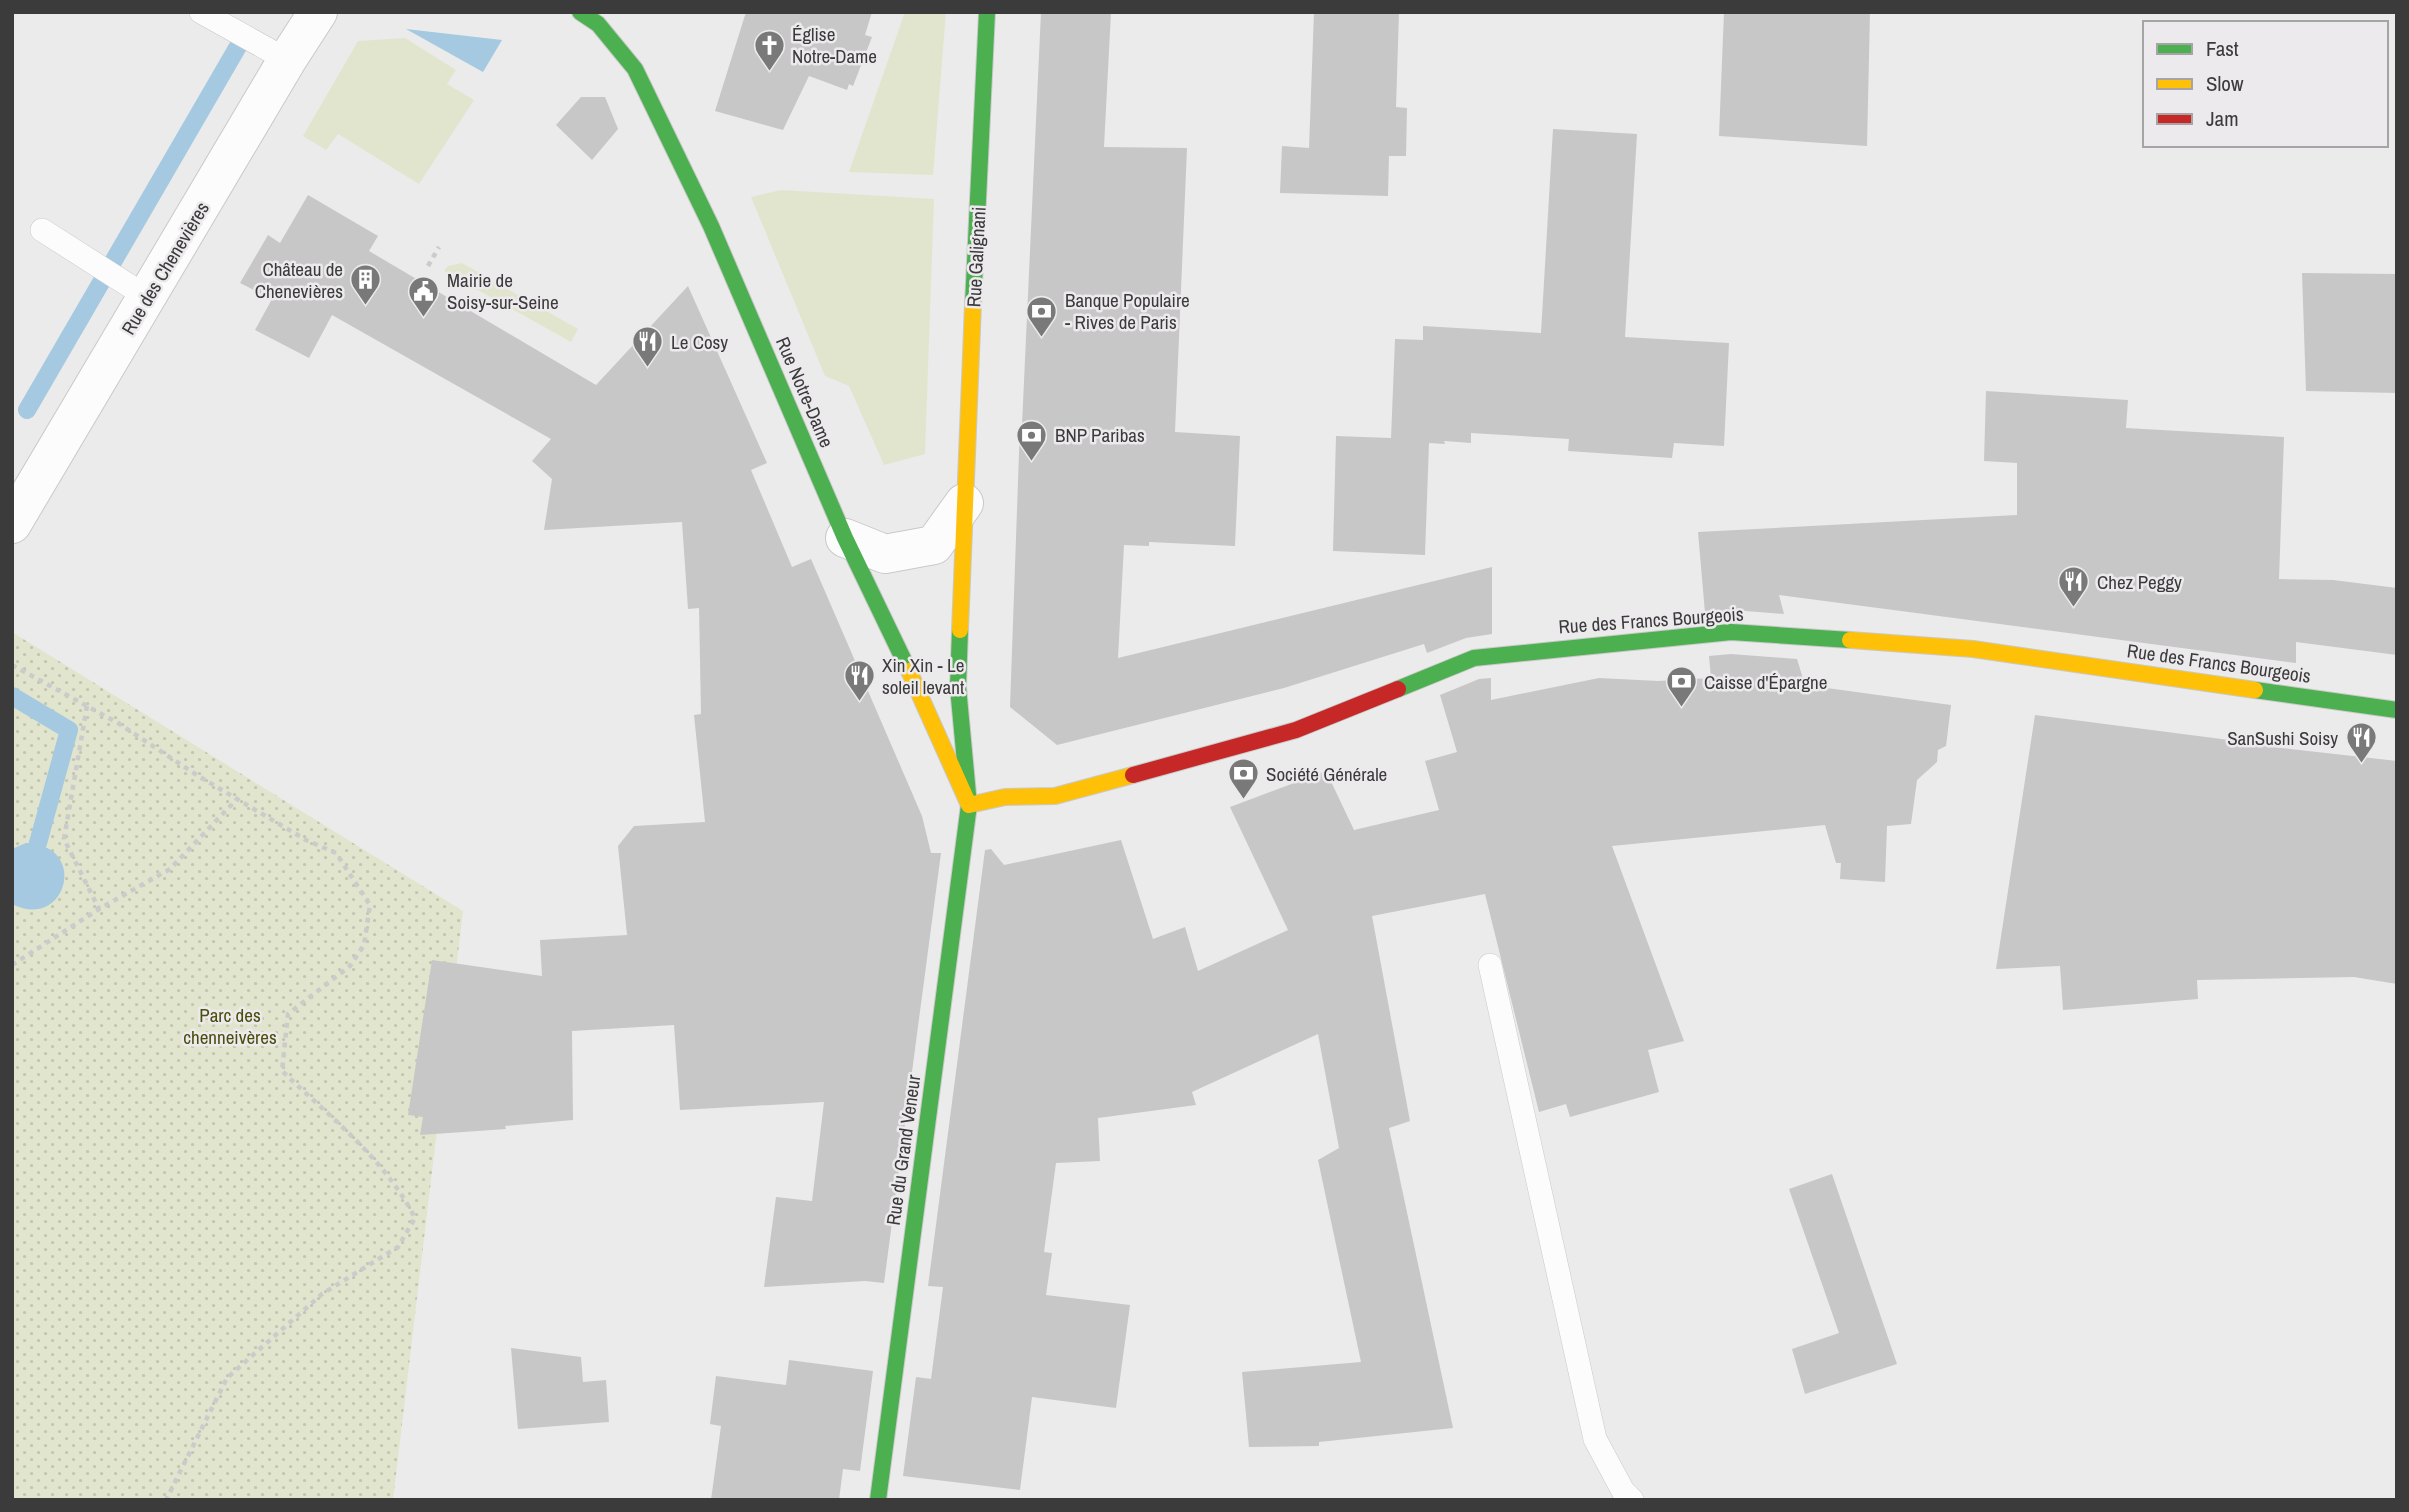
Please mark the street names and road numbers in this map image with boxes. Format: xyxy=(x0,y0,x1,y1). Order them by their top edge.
street label: Rue des Chenevières xyxy=(115,197,215,339)
street label: Rue Galignani xyxy=(960,206,992,308)
street label: Rue Notre-Dame xyxy=(770,333,840,451)
street label: Rue des Francs Bourgeois xyxy=(1558,601,1745,639)
street label: Rue des Francs Bourgeois xyxy=(2125,637,2313,689)
street label: Rue du Grand Veneur xyxy=(880,1072,927,1227)

